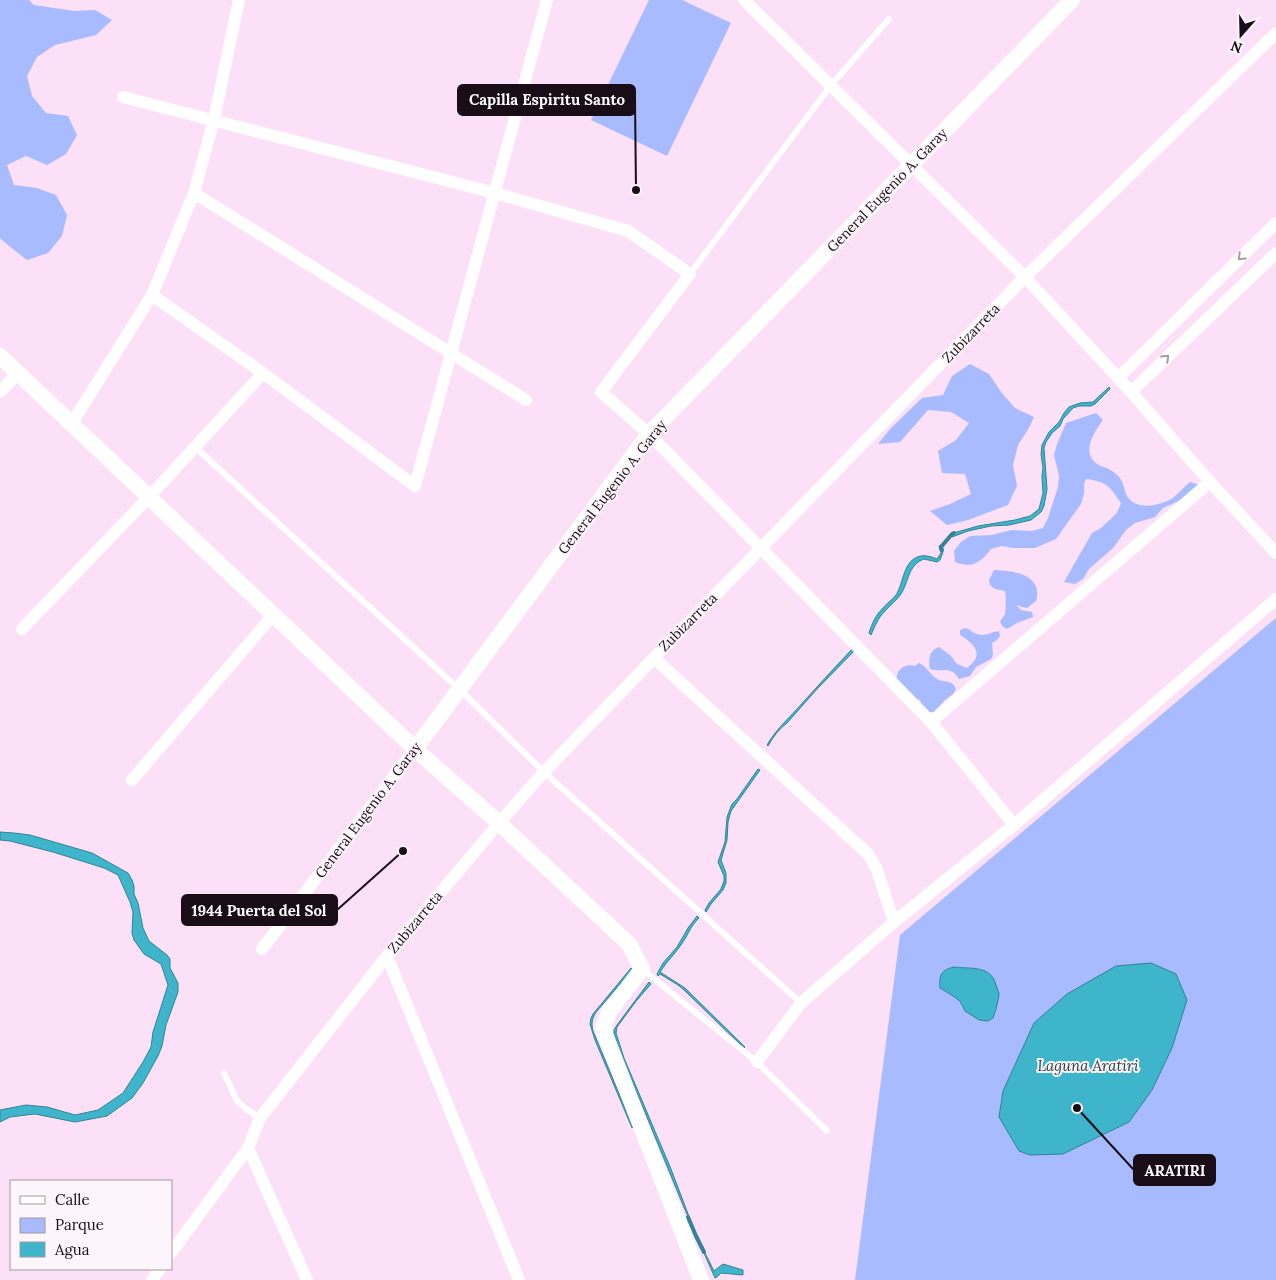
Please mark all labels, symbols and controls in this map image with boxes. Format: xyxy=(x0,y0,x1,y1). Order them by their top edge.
north arrow xyxy=(1216,10,1266,60)
text: N xyxy=(1228,37,1245,58)
callout: Capilla Espiritu Santo xyxy=(458,85,635,115)
text: Capilla Espiritu Santo xyxy=(469,90,626,109)
street label: General Eugenio A. Garay xyxy=(823,124,951,256)
one-way arrow xyxy=(1238,251,1247,260)
street label: Zubizarreta xyxy=(938,300,1004,366)
one-way arrow xyxy=(1161,355,1170,364)
street label: General Eugenio A. Garay xyxy=(554,416,670,558)
street label: Zubizarreta xyxy=(655,589,721,655)
street label: General Eugenio A. Garay xyxy=(311,738,425,882)
street label: Zubizarreta xyxy=(384,887,446,957)
callout: 1944 Puerta del Sol xyxy=(182,895,337,925)
text: 1944 Puerta del Sol xyxy=(191,901,327,920)
water label: Laguna Aratiri xyxy=(1037,1056,1139,1075)
callout: ARATIRI xyxy=(1134,1155,1215,1185)
text: ARATIRI xyxy=(1144,1161,1206,1180)
legend xyxy=(10,1180,172,1270)
text: Calle xyxy=(55,1190,90,1209)
text: Parque xyxy=(55,1215,104,1234)
text: Agua xyxy=(54,1240,90,1259)

